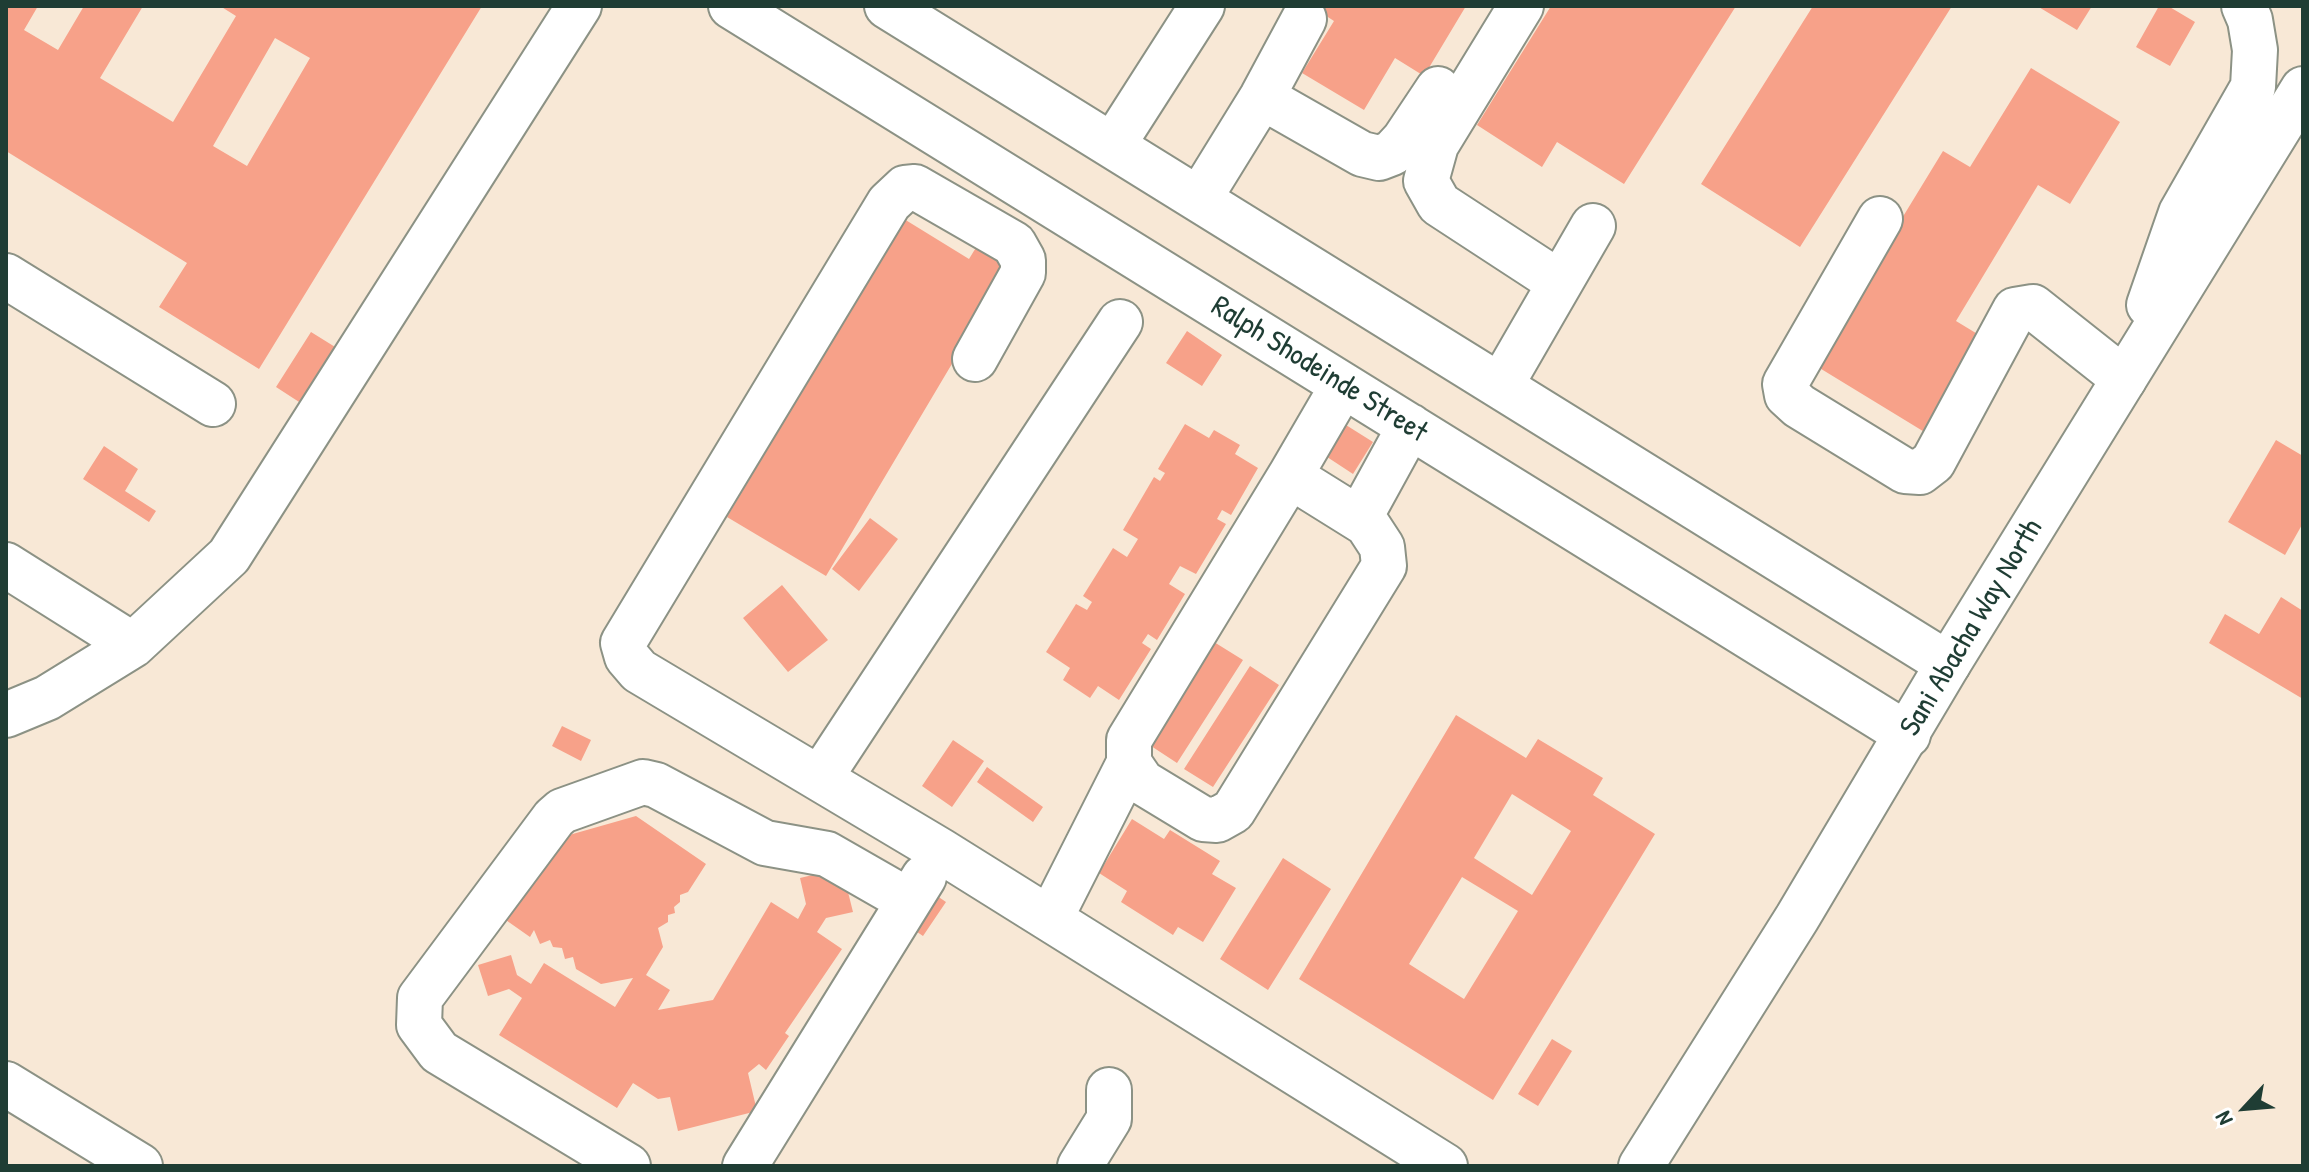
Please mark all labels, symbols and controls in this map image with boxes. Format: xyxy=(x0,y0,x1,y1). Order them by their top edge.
street label: Ralph Shodeinde Street xyxy=(1204,289,1434,451)
street label: Sani Abacha Way North xyxy=(1893,513,2051,743)
north arrow xyxy=(2205,1068,2285,1148)
text: N xyxy=(2207,1107,2239,1130)

